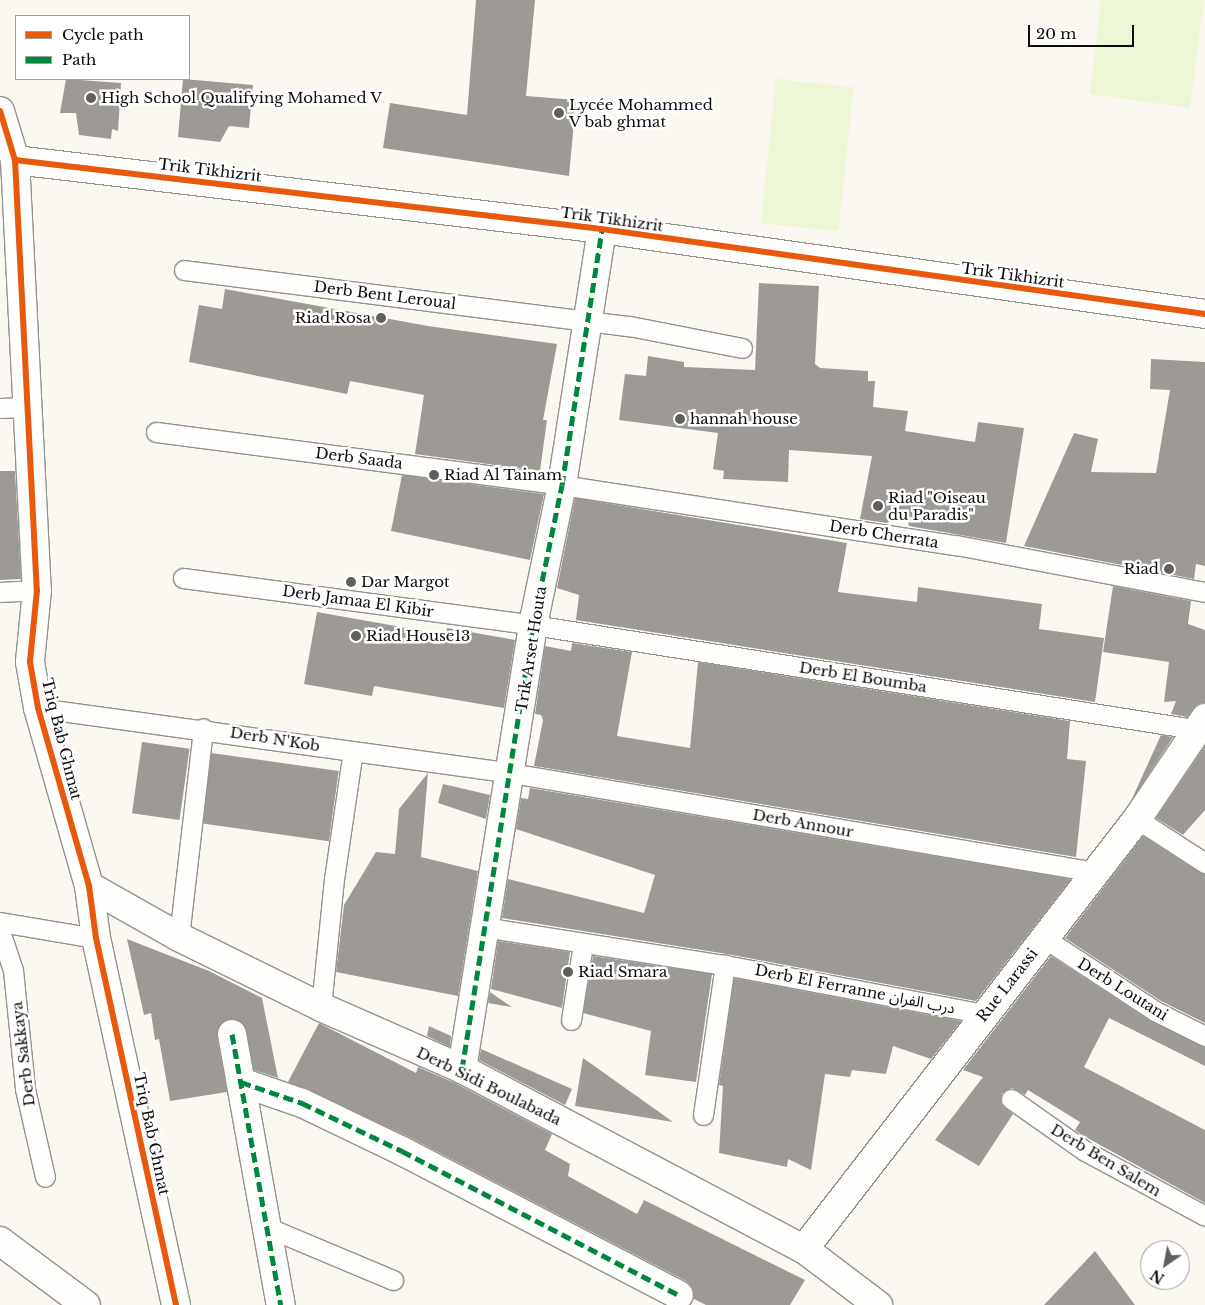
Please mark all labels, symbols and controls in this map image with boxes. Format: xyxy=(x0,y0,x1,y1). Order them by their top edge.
legend xyxy=(15,15,190,80)
scale bar xyxy=(1030,15,1136,47)
text: 20 m xyxy=(1036,24,1076,43)
text: Cycle path xyxy=(62,25,144,44)
text: Path xyxy=(62,50,96,69)
place label: High School Qualifying Mohamed V xyxy=(101,89,383,107)
marker: High School Qualifying Mohamed V xyxy=(85,92,97,104)
place label: Lycée Mohammed V bab ghmat xyxy=(569,95,713,130)
marker: Lycée Mohammed V bab ghmat xyxy=(553,107,565,119)
street label: Trik Tikhizrit xyxy=(157,155,263,185)
street label: Trik Tikhizrit xyxy=(559,203,665,235)
street label: Trik Tikhizrit xyxy=(960,259,1066,291)
street label: Derb Bent Leroual xyxy=(313,277,457,313)
place label: Riad Rosa xyxy=(295,309,371,327)
marker: Riad Rosa xyxy=(375,312,387,324)
place label: hannah house xyxy=(690,410,798,428)
marker: hannah house xyxy=(674,413,686,425)
street label: Derb Saada xyxy=(314,444,404,472)
place label: Riad Al Tainam xyxy=(444,466,563,484)
marker: Riad Al Tainam xyxy=(428,469,440,481)
place label: Riad "Oiseau du Paradis" xyxy=(888,488,986,523)
marker: Riad "Oiseau du Paradis" xyxy=(872,500,884,512)
street label: Derb Cherrata xyxy=(828,516,940,552)
place label: Riad xyxy=(1124,560,1159,578)
marker: Riad xyxy=(1163,563,1175,575)
place label: Dar Margot xyxy=(361,573,450,591)
marker: Dar Margot xyxy=(345,576,357,588)
street label: Derb Jamaa El Kibir xyxy=(281,581,435,621)
street label: Trik Arset Houta xyxy=(512,584,550,714)
place label: Riad House13 xyxy=(366,627,470,645)
marker: Riad House13 xyxy=(350,630,362,642)
street label: Derb El Boumba xyxy=(798,658,928,696)
street label: Triq Bab Ghmat xyxy=(38,676,86,802)
street label: Derb N'Kob xyxy=(229,723,321,755)
street label: Derb Annour xyxy=(751,805,855,841)
street label: Rue Larassi xyxy=(973,945,1041,1025)
street label: Derb Loutani xyxy=(1074,954,1172,1024)
street label: Derb El Ferranne درب الفران xyxy=(753,961,957,1017)
place label: Riad Smara xyxy=(578,963,667,981)
marker: Riad Smara xyxy=(562,966,574,978)
street label: Derb Sakkaya xyxy=(8,1001,38,1107)
street label: Derb Sidi Boulabada xyxy=(414,1043,564,1129)
street label: Triq Bab Ghmat xyxy=(130,1071,174,1197)
street label: Derb Ben Salem xyxy=(1048,1120,1164,1200)
north arrow xyxy=(1140,1240,1190,1290)
text: N xyxy=(1147,1266,1168,1288)

